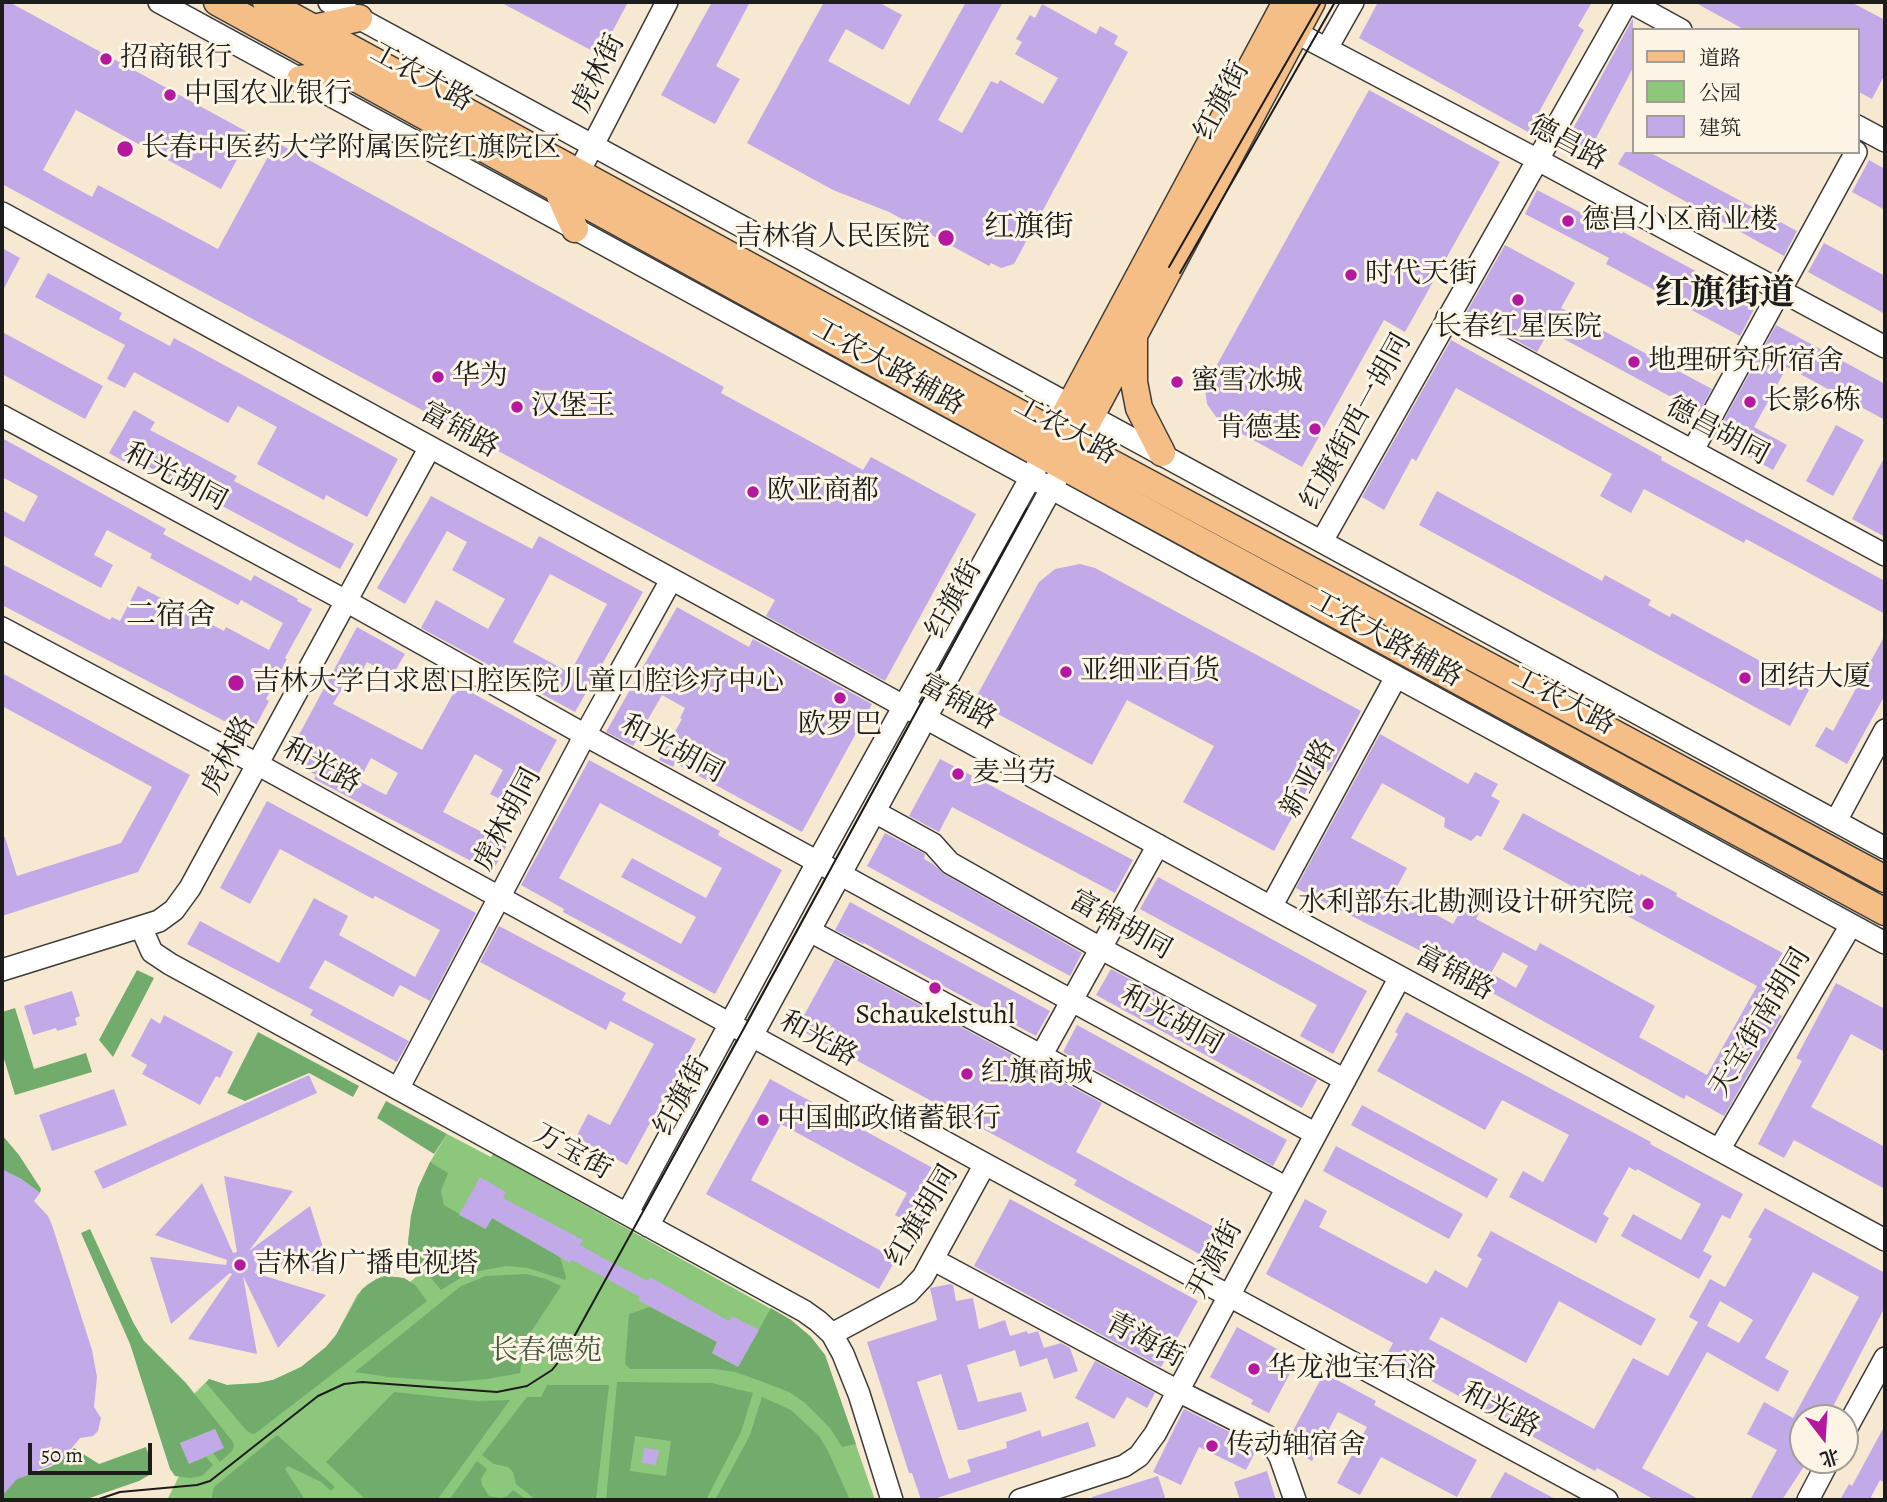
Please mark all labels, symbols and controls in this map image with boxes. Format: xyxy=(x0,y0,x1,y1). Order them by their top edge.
legend xyxy=(1632,28,1859,154)
street label: 虎林街 xyxy=(565,29,633,119)
street label: 工农大路 xyxy=(364,36,478,120)
place label: 招商银行 xyxy=(120,42,232,76)
text: 道路 xyxy=(1699,44,1741,72)
marker: 招商银行 xyxy=(98,51,114,67)
street label: 红旗街 xyxy=(1188,56,1258,146)
place label: 中国农业银行 xyxy=(184,78,352,112)
text: 公园 xyxy=(1699,79,1741,107)
marker: 中国农业银行 xyxy=(162,87,178,103)
street label: 德昌路 xyxy=(1522,109,1612,179)
text: 建筑 xyxy=(1699,114,1741,142)
place label: 长春中医药大学附属医院红旗院区 xyxy=(141,132,561,166)
marker: 长春中医药大学附属医院红旗院区 xyxy=(115,139,135,159)
place label: 德昌小区商业楼 xyxy=(1582,204,1778,238)
district label: 红旗街 xyxy=(984,211,1074,247)
marker: 德昌小区商业楼 xyxy=(1560,213,1576,229)
place label: 吉林省人民医院 xyxy=(734,221,930,255)
marker: 吉林省人民医院 xyxy=(936,228,956,248)
place label: 时代天街 xyxy=(1365,258,1477,292)
marker: 时代天街 xyxy=(1343,267,1359,283)
district label: 红旗街道 xyxy=(1655,274,1795,316)
marker: 长春红星医院 xyxy=(1510,292,1526,308)
place label: 长春红星医院 xyxy=(1434,311,1602,345)
street label: 工农大路辅路 xyxy=(806,313,970,423)
street label: 红旗街西一胡同 xyxy=(1295,328,1419,516)
place label: 地理研究所宿舍 xyxy=(1648,345,1844,379)
marker: 地理研究所宿舍 xyxy=(1626,354,1642,370)
place label: 华为 xyxy=(452,360,508,394)
place label: 蜜雪冰城 xyxy=(1191,365,1303,399)
marker: 华为 xyxy=(430,369,446,385)
marker: 蜜雪冰城 xyxy=(1169,374,1185,390)
place label: 长影6栋 xyxy=(1764,385,1861,419)
street label: 工农大路 xyxy=(1008,389,1122,473)
place label: 汉堡王 xyxy=(531,390,615,424)
street label: 德昌胡同 xyxy=(1660,391,1774,473)
marker: 长影6栋 xyxy=(1742,394,1758,410)
street label: 富锦路 xyxy=(414,396,504,466)
marker: 汉堡王 xyxy=(509,399,525,415)
place label: 肯德基 xyxy=(1217,412,1301,446)
marker: 肯德基 xyxy=(1307,421,1323,437)
street label: 和光胡同 xyxy=(118,437,232,519)
place label: 欧亚商都 xyxy=(767,475,879,509)
marker: 欧亚商都 xyxy=(745,484,761,500)
street label: 红旗街 xyxy=(920,555,990,645)
street label: 工农大路辅路 xyxy=(1304,585,1468,695)
district label: 二宿舍 xyxy=(126,599,216,635)
place label: 亚细亚百货 xyxy=(1080,655,1220,689)
street label: 工农大路 xyxy=(1506,661,1620,743)
place label: 团结大厦 xyxy=(1759,661,1871,695)
marker: 亚细亚百货 xyxy=(1058,664,1074,680)
place label: 吉林大学白求恩口腔医院儿童口腔诊疗中心 xyxy=(252,666,784,700)
street label: 富锦路 xyxy=(912,668,1002,738)
marker: 团结大厦 xyxy=(1737,670,1753,686)
marker: 吉林大学白求恩口腔医院儿童口腔诊疗中心 xyxy=(226,673,246,693)
marker: 欧罗巴 xyxy=(832,690,848,706)
street label: 和光胡同 xyxy=(615,709,729,791)
place label: 欧罗巴 xyxy=(798,709,882,743)
street label: 虎林路 xyxy=(194,711,264,801)
street label: 和光路 xyxy=(276,732,366,802)
street label: 新亚路 xyxy=(1274,734,1344,824)
place label: 麦当劳 xyxy=(972,757,1056,791)
street label: 虎林胡同 xyxy=(467,763,549,877)
marker: 麦当劳 xyxy=(950,766,966,782)
street label: 富锦胡同 xyxy=(1063,884,1177,968)
place label: 水利部东北勘测设计研究院 xyxy=(1298,887,1634,921)
marker: 水利部东北勘测设计研究院 xyxy=(1640,896,1656,912)
street label: 富锦路 xyxy=(1409,939,1499,1009)
street label: 天宝街南胡同 xyxy=(1703,942,1819,1104)
street label: 和光胡同 xyxy=(1114,979,1228,1063)
marker: Schaukelstuhl xyxy=(927,980,943,996)
place label: Schaukelstuhl xyxy=(855,999,1015,1033)
street label: 和光路 xyxy=(773,1005,863,1075)
street label: 红旗街 xyxy=(648,1052,718,1142)
place label: 红旗商城 xyxy=(981,1057,1093,1091)
marker: 红旗商城 xyxy=(959,1066,975,1082)
place label: 中国邮政储蓄银行 xyxy=(777,1103,1001,1137)
marker: 中国邮政储蓄银行 xyxy=(755,1112,771,1128)
street label: 万宝街 xyxy=(527,1118,617,1188)
street label: 红旗胡同 xyxy=(880,1159,966,1273)
street label: 开源街 xyxy=(1181,1215,1251,1305)
place label: 吉林省广播电视塔 xyxy=(254,1248,478,1282)
marker: 吉林省广播电视塔 xyxy=(232,1257,248,1273)
street label: 青海街 xyxy=(1099,1306,1189,1376)
park label: 长春德苑 xyxy=(490,1335,602,1369)
place label: 华龙池宝石浴 xyxy=(1268,1352,1436,1386)
marker: 华龙池宝石浴 xyxy=(1246,1361,1262,1377)
street label: 和光路 xyxy=(1455,1376,1545,1446)
north arrow xyxy=(1789,1404,1859,1474)
scale bar xyxy=(32,1428,156,1472)
place label: 传动轴宿舍 xyxy=(1226,1429,1366,1463)
marker: 传动轴宿舍 xyxy=(1204,1438,1220,1454)
text: 50 m xyxy=(41,1441,83,1469)
text: 北 xyxy=(1817,1442,1842,1472)

